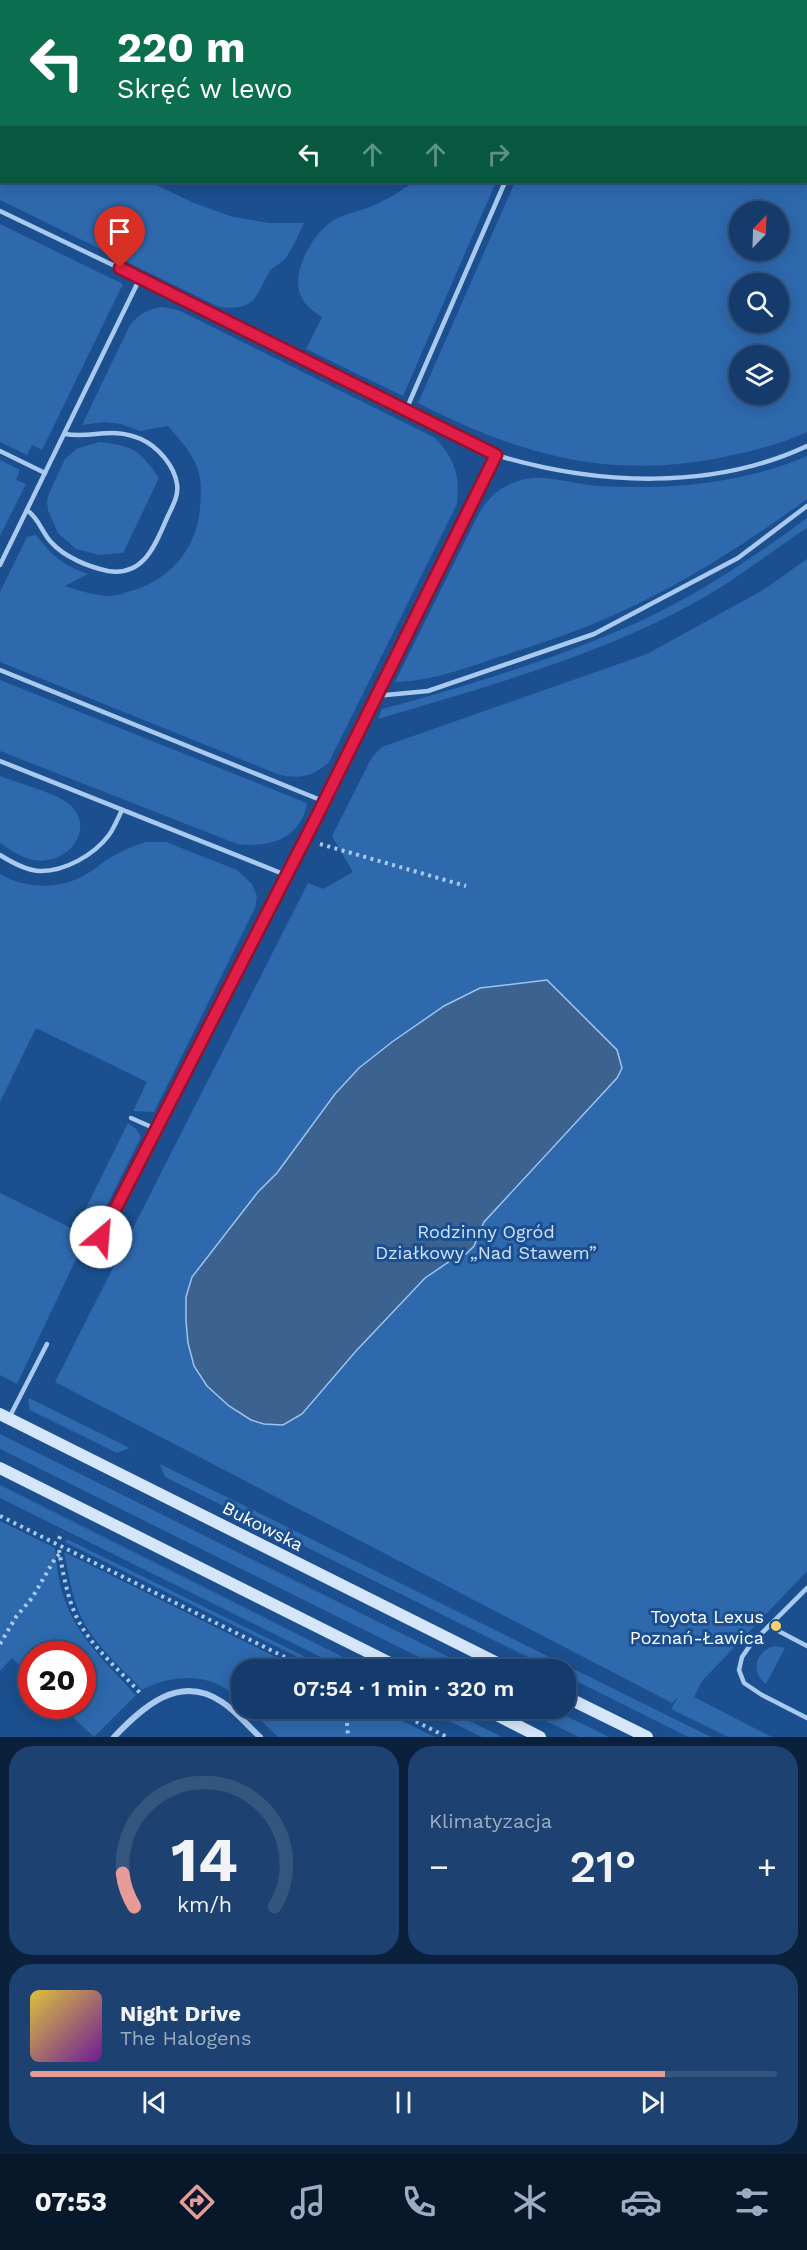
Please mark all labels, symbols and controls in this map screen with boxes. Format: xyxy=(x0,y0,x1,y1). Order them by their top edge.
text: 220 m xyxy=(117,23,246,72)
icon: left xyxy=(18,24,96,102)
text: Skręć w lewo xyxy=(117,73,293,105)
icon: left xyxy=(293,138,326,171)
icon: ahead xyxy=(356,138,389,171)
icon: ahead xyxy=(419,138,452,171)
icon: right xyxy=(482,138,515,171)
north arrow xyxy=(729,201,789,261)
map controls xyxy=(729,201,789,405)
pin xyxy=(94,206,145,268)
icon: arrive xyxy=(103,215,136,248)
button: search xyxy=(729,273,789,333)
button: layers xyxy=(729,345,789,405)
position arrow xyxy=(69,1205,133,1269)
park label: Rodzinny Ogród Działkowy „Nad Stawem” xyxy=(375,1221,597,1263)
street label: Bukowska xyxy=(219,1497,307,1555)
place label: Toyota Lexus Poznań-Ławica xyxy=(630,1606,764,1648)
marker: Toyota Lexus Poznań-Ławica xyxy=(769,1619,783,1633)
speed limit sign: 20 xyxy=(18,1641,96,1719)
text: 07:54 · 1 min · 320 m xyxy=(293,1676,514,1701)
text: Klimatyzacja xyxy=(429,1809,552,1833)
text: 14 xyxy=(170,1823,238,1896)
text: 21° xyxy=(569,1840,637,1893)
text: − xyxy=(429,1847,449,1886)
text: + xyxy=(757,1847,777,1886)
text: km/h xyxy=(176,1893,232,1918)
text: Night Drive xyxy=(120,2001,241,2026)
text: The Halogens xyxy=(120,2026,252,2050)
icon: previous xyxy=(138,2086,171,2119)
icon: pause xyxy=(387,2086,420,2119)
icon: next xyxy=(636,2086,669,2119)
icon: directions xyxy=(176,2181,218,2223)
icon: music xyxy=(287,2181,329,2223)
icon: phone xyxy=(398,2181,440,2223)
icon: climate xyxy=(509,2181,551,2223)
icon: car xyxy=(620,2181,662,2223)
icon: filters xyxy=(731,2181,773,2223)
text: 07:53 xyxy=(34,2186,107,2218)

